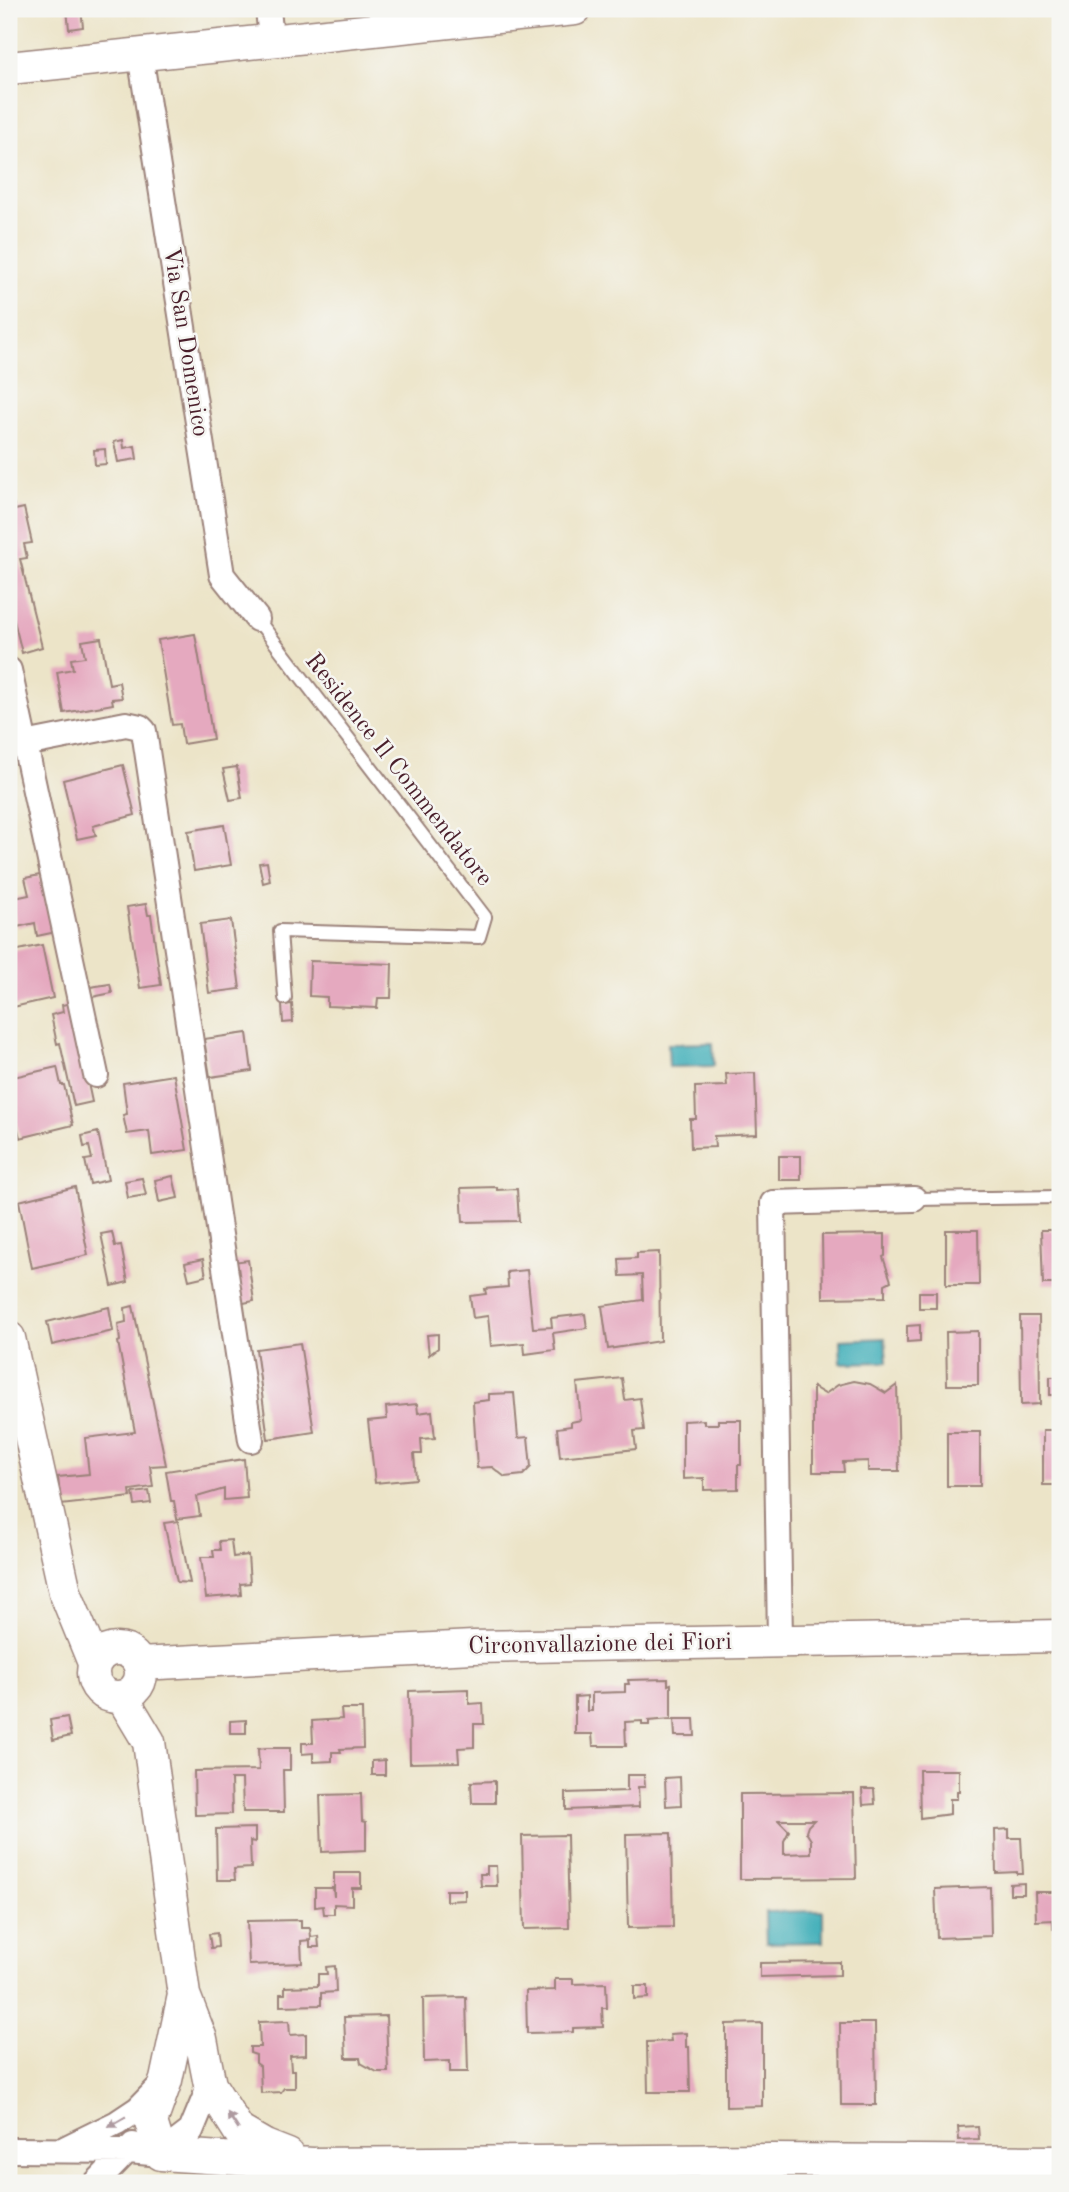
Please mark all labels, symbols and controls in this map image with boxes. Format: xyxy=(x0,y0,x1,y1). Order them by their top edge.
street label: Via San Domenico xyxy=(158,246,212,438)
street label: Residence Il Commendatore xyxy=(300,649,496,891)
street label: Circonvallazione dei Fiori xyxy=(468,1631,732,1659)
one-way arrow xyxy=(226,2111,239,2131)
one-way arrow xyxy=(108,2116,127,2128)

